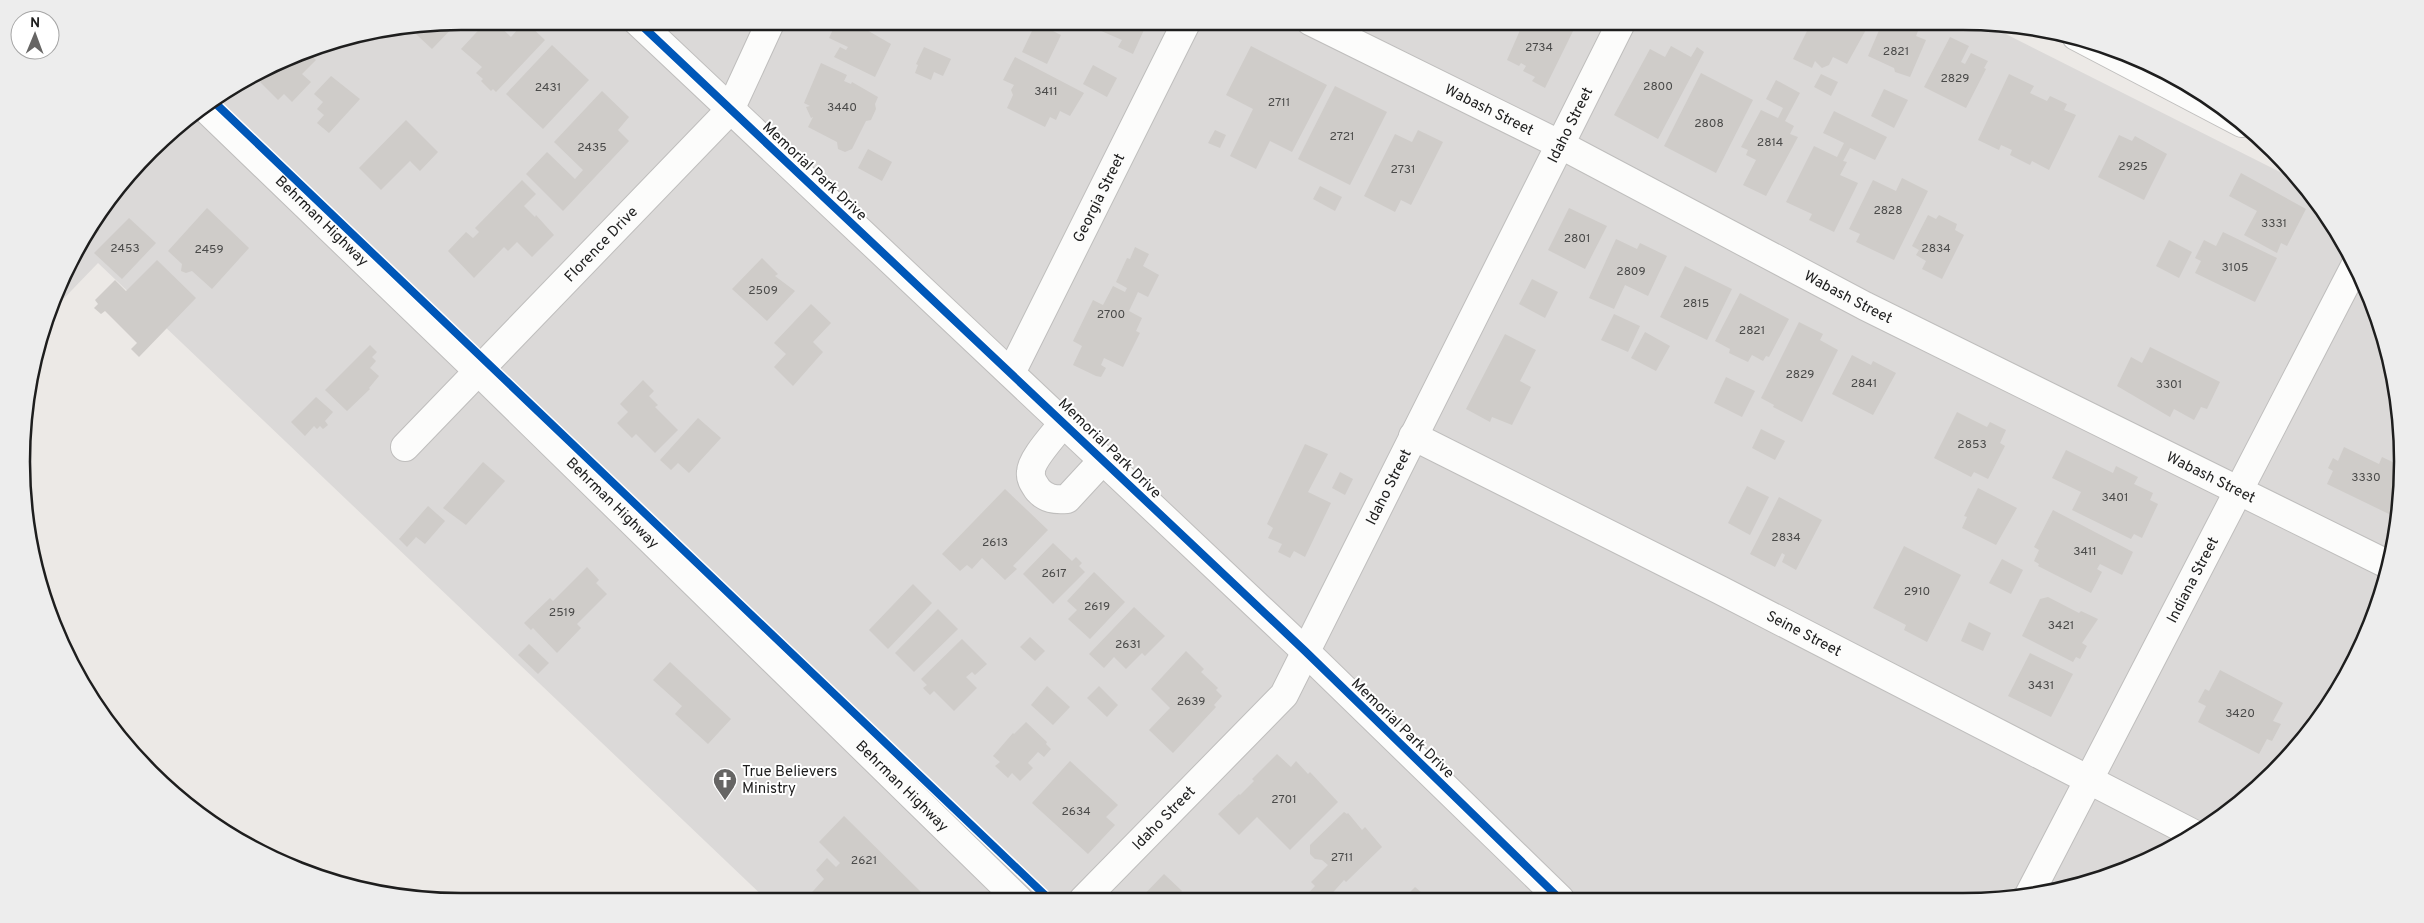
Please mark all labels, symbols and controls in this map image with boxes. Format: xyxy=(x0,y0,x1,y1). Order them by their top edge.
north arrow xyxy=(10,10,60,60)
text: N xyxy=(30,15,40,32)
house number: 2734 xyxy=(1525,40,1553,56)
house number: 2821 xyxy=(1883,44,1909,60)
house number: 2829 xyxy=(1941,71,1969,87)
house number: 2800 xyxy=(1643,79,1673,95)
house number: 2431 xyxy=(535,80,561,96)
street label: Wabash Street xyxy=(1441,81,1536,141)
house number: 3411 xyxy=(1034,84,1058,100)
street label: Idaho Street xyxy=(1544,84,1598,167)
house number: 2711 xyxy=(1268,95,1290,111)
house number: 3440 xyxy=(827,100,857,116)
house number: 2808 xyxy=(1694,116,1724,132)
street label: Memorial Park Drive xyxy=(758,119,870,226)
house number: 2721 xyxy=(1329,129,1355,145)
house number: 2814 xyxy=(1757,135,1783,151)
house number: 2435 xyxy=(577,140,607,156)
street label: Georgia Street xyxy=(1070,151,1130,246)
house number: 2925 xyxy=(2118,159,2148,175)
house number: 2731 xyxy=(1391,162,1415,178)
street label: Behrman Highway xyxy=(270,172,372,271)
street label: Florence Drive xyxy=(561,203,643,287)
house number: 2828 xyxy=(1873,203,1903,219)
house number: 3331 xyxy=(2261,216,2287,232)
house number: 2801 xyxy=(1564,231,1590,247)
house number: 2453 xyxy=(110,241,140,257)
house number: 2834 xyxy=(1921,241,1951,257)
house number: 2459 xyxy=(194,242,224,258)
house number: 3105 xyxy=(2222,260,2248,276)
house number: 2809 xyxy=(1616,264,1646,280)
street label: Wabash Street xyxy=(1800,267,1895,329)
house number: 2509 xyxy=(748,283,778,299)
house number: 2815 xyxy=(1683,296,1709,312)
house number: 2700 xyxy=(1097,307,1125,323)
house number: 2821 xyxy=(1739,323,1765,339)
house number: 2829 xyxy=(1786,367,1814,383)
house number: 2841 xyxy=(1851,376,1877,392)
house number: 3301 xyxy=(2156,377,2182,393)
street label: Memorial Park Drive xyxy=(1053,395,1165,503)
house number: 2853 xyxy=(1957,437,1987,453)
street label: Idaho Street xyxy=(1363,446,1417,529)
street label: Wabash Street xyxy=(2163,448,2258,508)
street label: Behrman Highway xyxy=(561,454,662,554)
house number: 3330 xyxy=(2351,470,2381,486)
house number: 3401 xyxy=(2102,490,2128,506)
house number: 2834 xyxy=(1771,530,1801,546)
street label: Indiana Street xyxy=(2164,534,2224,627)
house number: 2613 xyxy=(982,535,1008,551)
house number: 3411 xyxy=(2073,544,2097,560)
house number: 2617 xyxy=(1041,566,1067,582)
house number: 2910 xyxy=(1904,584,1930,600)
house number: 2619 xyxy=(1084,599,1110,615)
house number: 2519 xyxy=(549,605,575,621)
street label: Seine Street xyxy=(1762,607,1844,662)
house number: 3421 xyxy=(2048,618,2074,634)
house number: 2631 xyxy=(1115,637,1141,653)
street label: Memorial Park Drive xyxy=(1346,675,1458,783)
house number: 3431 xyxy=(2028,678,2054,694)
house number: 2639 xyxy=(1177,694,1205,710)
house number: 3420 xyxy=(2225,706,2255,722)
street label: Behrman Highway xyxy=(851,737,952,837)
place label: True Believers Ministry xyxy=(742,763,837,799)
church icon: True Believers Ministry xyxy=(712,767,738,801)
street label: Idaho Street xyxy=(1129,783,1200,855)
house number: 2701 xyxy=(1271,792,1297,808)
house number: 2634 xyxy=(1061,804,1091,820)
house number: 2711 xyxy=(1331,850,1353,866)
house number: 2621 xyxy=(851,853,877,869)

